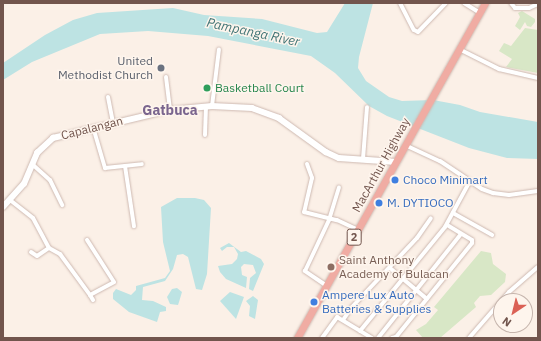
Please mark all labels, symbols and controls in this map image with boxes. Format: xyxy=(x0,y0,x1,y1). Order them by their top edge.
water label: Pampanga River xyxy=(205,16,301,50)
place label: United Methodist Church xyxy=(58,54,153,82)
marker: United Methodist Church xyxy=(156,63,166,73)
place label: Basketball Court xyxy=(215,81,304,95)
marker: Basketball Court xyxy=(202,83,212,93)
district label: Gatbuca xyxy=(142,102,198,118)
street label: Capalangan xyxy=(60,113,124,143)
street label: MacArthur Highway xyxy=(349,115,413,215)
place label: Choco Minimart xyxy=(403,173,488,187)
marker: Choco Minimart xyxy=(390,175,400,185)
place label: M. DYTIOCO xyxy=(387,196,454,210)
marker: M. DYTIOCO xyxy=(374,198,384,208)
road number: 2 xyxy=(346,228,362,246)
place label: Saint Anthony Academy of Bulacan xyxy=(339,253,449,281)
marker: Saint Anthony Academy of Bulacan xyxy=(326,262,336,272)
place label: Ampere Lux Auto Batteries & Supplies xyxy=(322,288,431,316)
north arrow xyxy=(493,293,533,333)
marker: Ampere Lux Auto Batteries & Supplies xyxy=(309,297,319,307)
text: N xyxy=(499,314,514,330)

